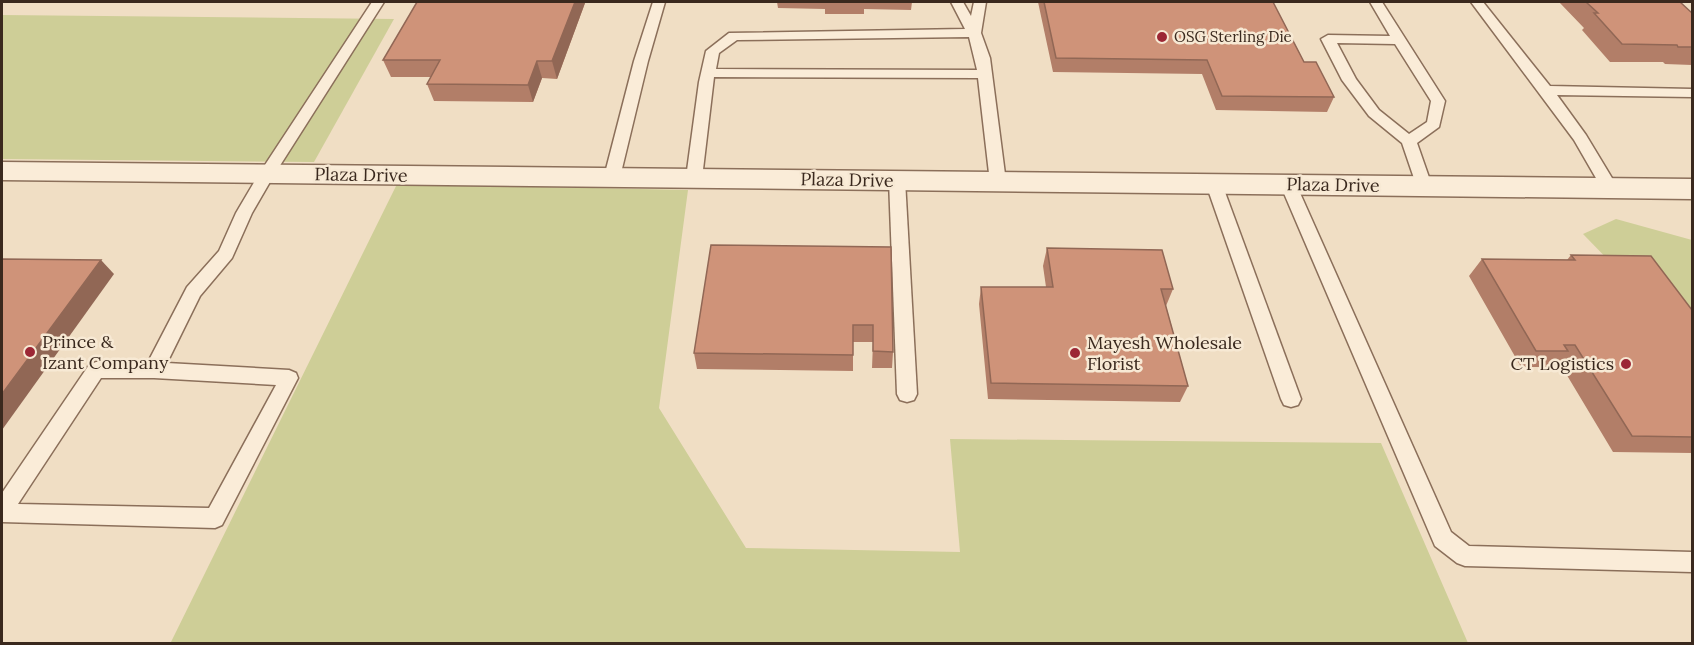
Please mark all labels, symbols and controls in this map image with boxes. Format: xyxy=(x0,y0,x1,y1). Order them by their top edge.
place label: OSG Sterling Die xyxy=(1174,27,1292,46)
marker: OSG Sterling Die xyxy=(1155,30,1169,44)
street label: Plaza Drive xyxy=(314,162,408,187)
street label: Plaza Drive xyxy=(800,167,894,192)
street label: Plaza Drive xyxy=(1286,172,1380,197)
place label: Prince & Izant Company xyxy=(42,330,169,374)
place label: Mayesh Wholesale Florist xyxy=(1087,331,1242,375)
marker: Prince & Izant Company xyxy=(23,345,37,359)
marker: Mayesh Wholesale Florist xyxy=(1068,346,1082,360)
place label: CT Logistics xyxy=(1511,352,1614,375)
marker: CT Logistics xyxy=(1619,357,1633,371)

